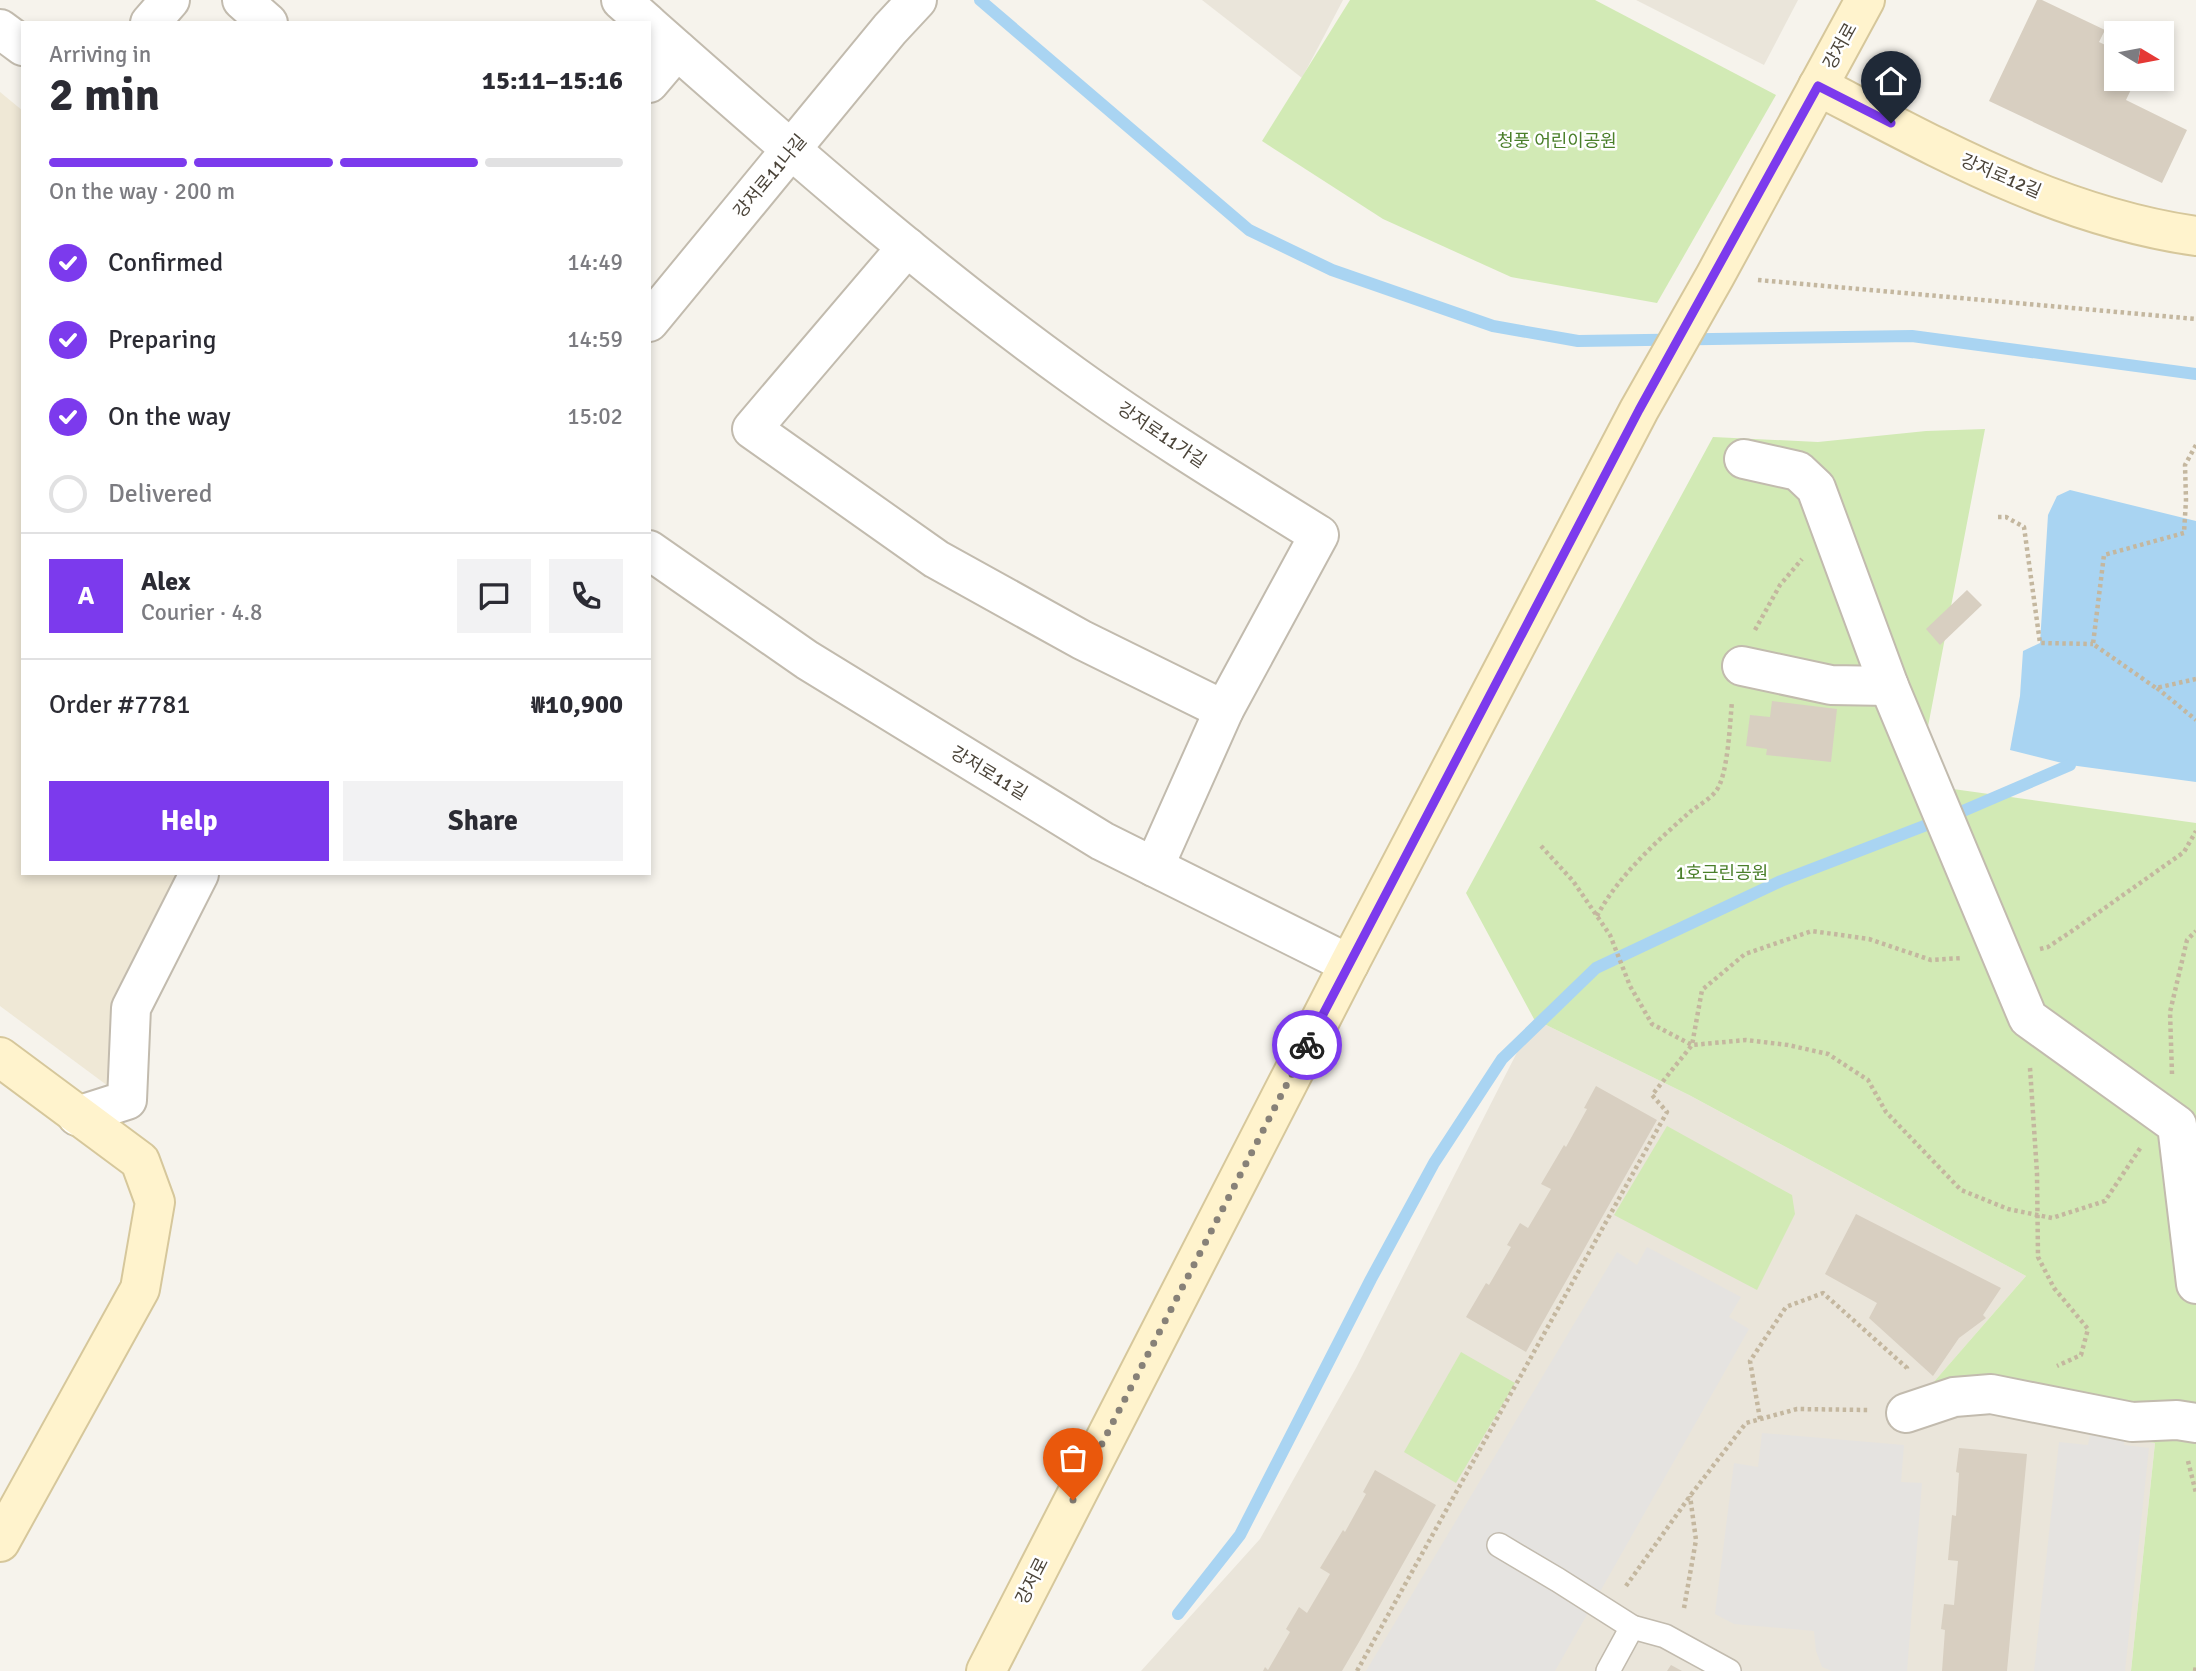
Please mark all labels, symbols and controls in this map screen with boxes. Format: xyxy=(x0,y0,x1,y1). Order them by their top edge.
street label: 강저로 xyxy=(1818,19,1862,73)
north arrow xyxy=(2104,21,2174,91)
map controls xyxy=(2104,21,2174,91)
text: Arriving in xyxy=(49,40,151,69)
pin xyxy=(1861,51,1921,123)
icon: home xyxy=(1872,62,1910,100)
text: 15:11–15:16 xyxy=(482,65,623,97)
text: 2 min xyxy=(49,67,160,123)
street label: 강저로11나길 xyxy=(729,130,811,222)
park label: 청풍 어린이공원 xyxy=(1497,130,1617,152)
street label: 강저로12길 xyxy=(1957,149,2045,203)
text: On the way · 200 m xyxy=(49,177,235,206)
icon: check xyxy=(49,244,87,282)
text: Confirmed xyxy=(108,247,223,279)
text: 14:49 xyxy=(567,248,623,277)
icon: check xyxy=(49,321,87,359)
text: Preparing xyxy=(108,324,216,356)
text: 14:59 xyxy=(567,325,623,354)
street label: 강저로11가길 xyxy=(1113,397,1211,473)
icon: check xyxy=(49,398,87,436)
text: On the way xyxy=(108,401,231,433)
text: 15:02 xyxy=(567,402,623,431)
text: Delivered xyxy=(108,478,213,510)
button: chat xyxy=(457,559,531,633)
button: phone xyxy=(549,559,623,633)
text: Alex xyxy=(141,566,191,598)
text: A xyxy=(78,580,94,612)
text: Courier · 4.8 xyxy=(141,598,262,627)
text: Order #7781 xyxy=(49,689,190,721)
text: ₩10,900 xyxy=(531,689,623,721)
street label: 강저로11길 xyxy=(947,742,1031,804)
button: Help xyxy=(49,781,329,861)
button: Share xyxy=(343,781,623,861)
park label: 1호근린공원 xyxy=(1676,862,1768,884)
courier xyxy=(1272,1010,1342,1080)
icon: bike xyxy=(1288,1026,1326,1064)
pin xyxy=(1043,1428,1103,1500)
icon: bag xyxy=(1054,1439,1092,1477)
street label: 강저로 xyxy=(1011,1554,1053,1608)

